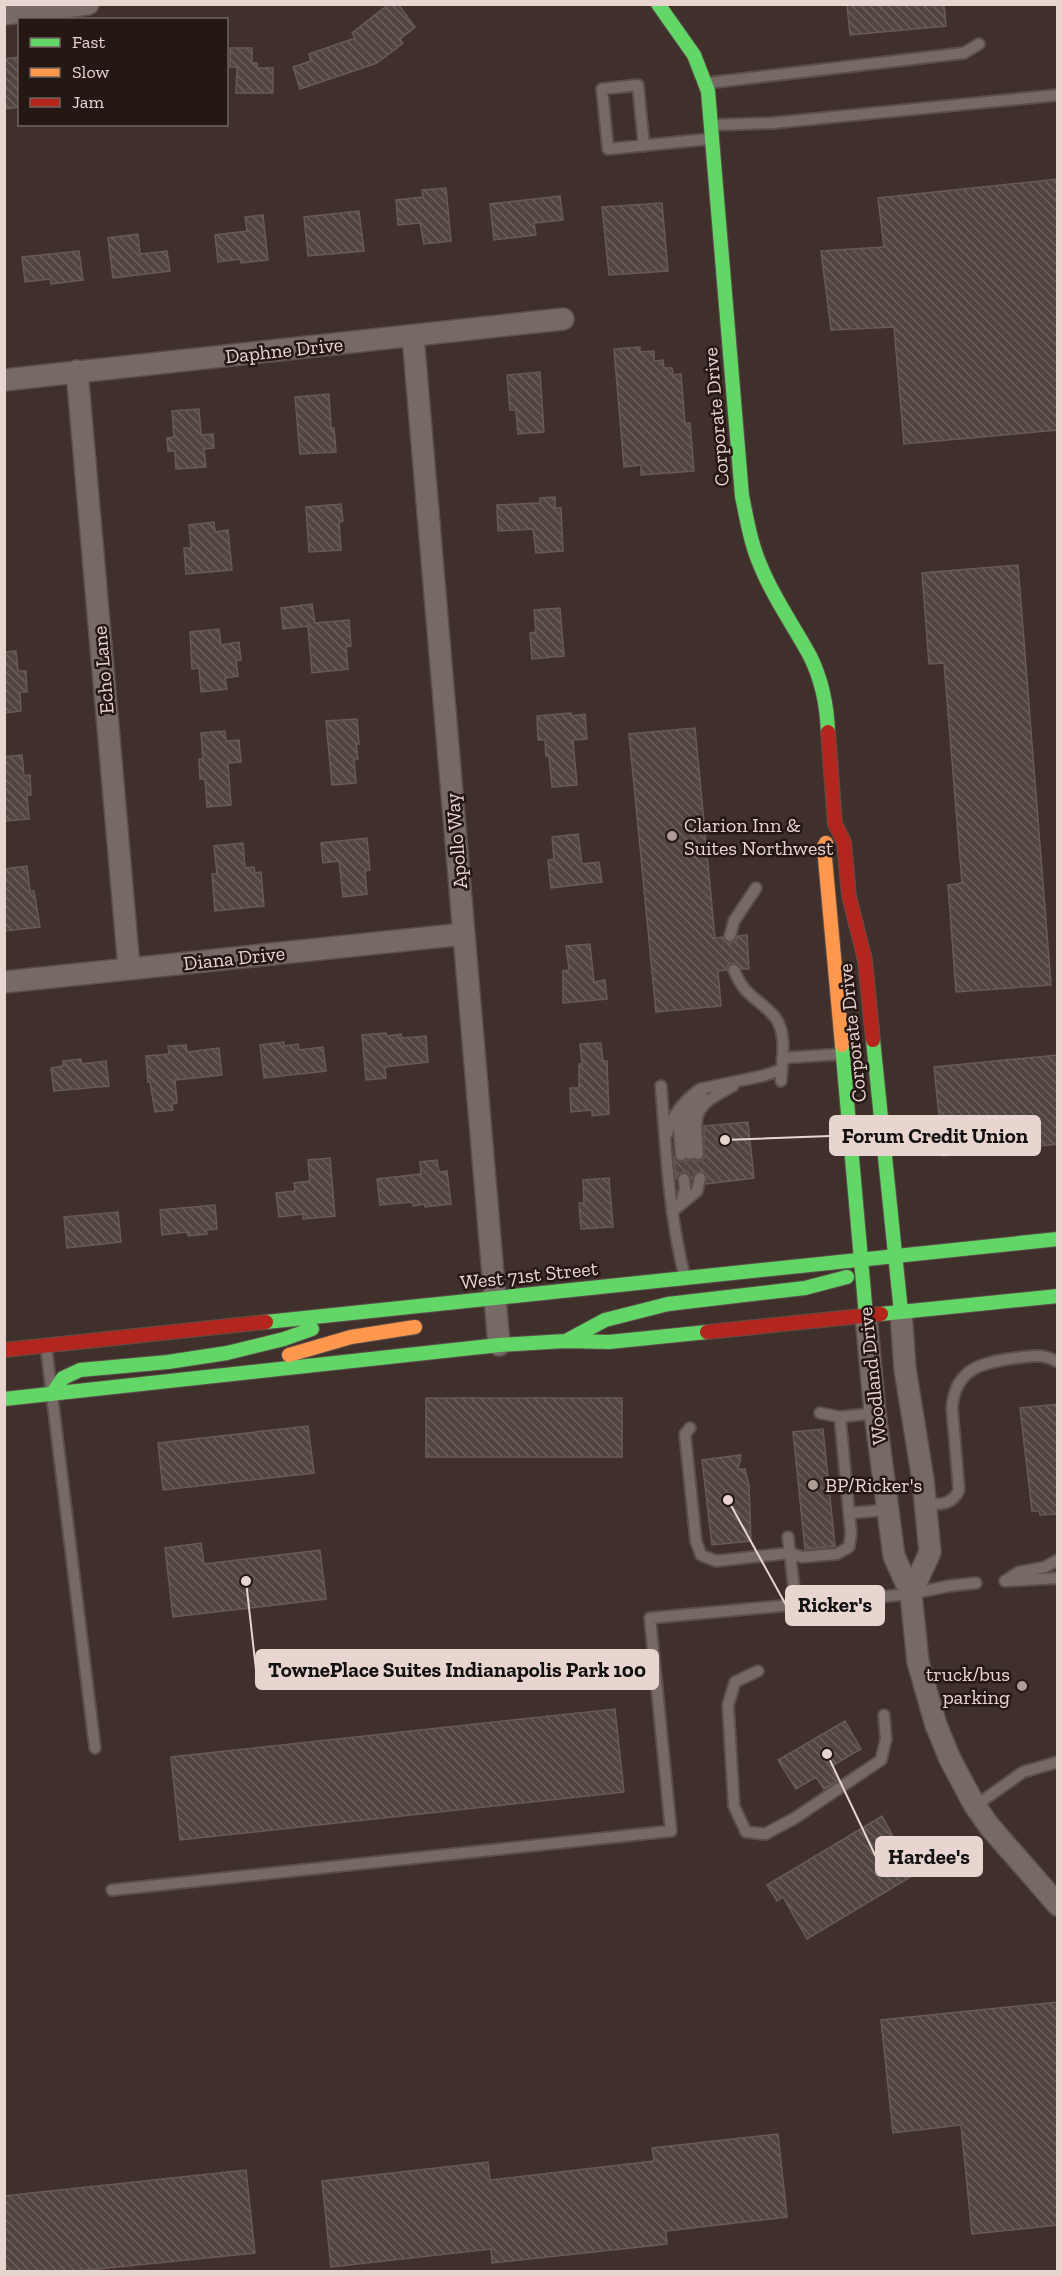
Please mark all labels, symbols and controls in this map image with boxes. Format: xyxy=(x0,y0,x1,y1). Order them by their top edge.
legend xyxy=(18,18,228,126)
text: Fast xyxy=(72,31,105,53)
text: Slow xyxy=(72,61,109,83)
text: Jam xyxy=(72,91,104,113)
street label: Daphne Drive xyxy=(224,332,344,368)
street label: Corporate Drive xyxy=(698,347,734,487)
street label: Echo Lane xyxy=(87,625,119,715)
street label: Apollo Way xyxy=(440,791,472,890)
place label: Clarion Inn & Suites Northwest xyxy=(684,813,834,860)
marker: Clarion Inn & Suites Northwest xyxy=(665,829,679,843)
street label: Diana Drive xyxy=(182,941,286,975)
street label: Corporate Drive xyxy=(833,962,871,1104)
callout: Forum Credit Union xyxy=(830,1116,1040,1155)
text: Forum Credit Union xyxy=(842,1123,1029,1148)
street label: West 71st Street xyxy=(459,1256,600,1294)
street label: Woodland Drive xyxy=(853,1306,891,1446)
place label: BP/Ricker's xyxy=(825,1473,922,1497)
marker: BP/Ricker's xyxy=(806,1478,820,1492)
callout: Ricker's xyxy=(786,1586,884,1625)
text: Ricker's xyxy=(798,1592,873,1617)
callout: TownePlace Suites Indianapolis Park 100 xyxy=(256,1650,658,1689)
text: TownePlace Suites Indianapolis Park 100 xyxy=(268,1657,646,1682)
place label: truck/bus parking xyxy=(926,1662,1010,1709)
marker: truck/bus parking xyxy=(1015,1679,1029,1693)
callout: Hardee's xyxy=(876,1837,982,1876)
text: Hardee's xyxy=(888,1844,970,1869)

